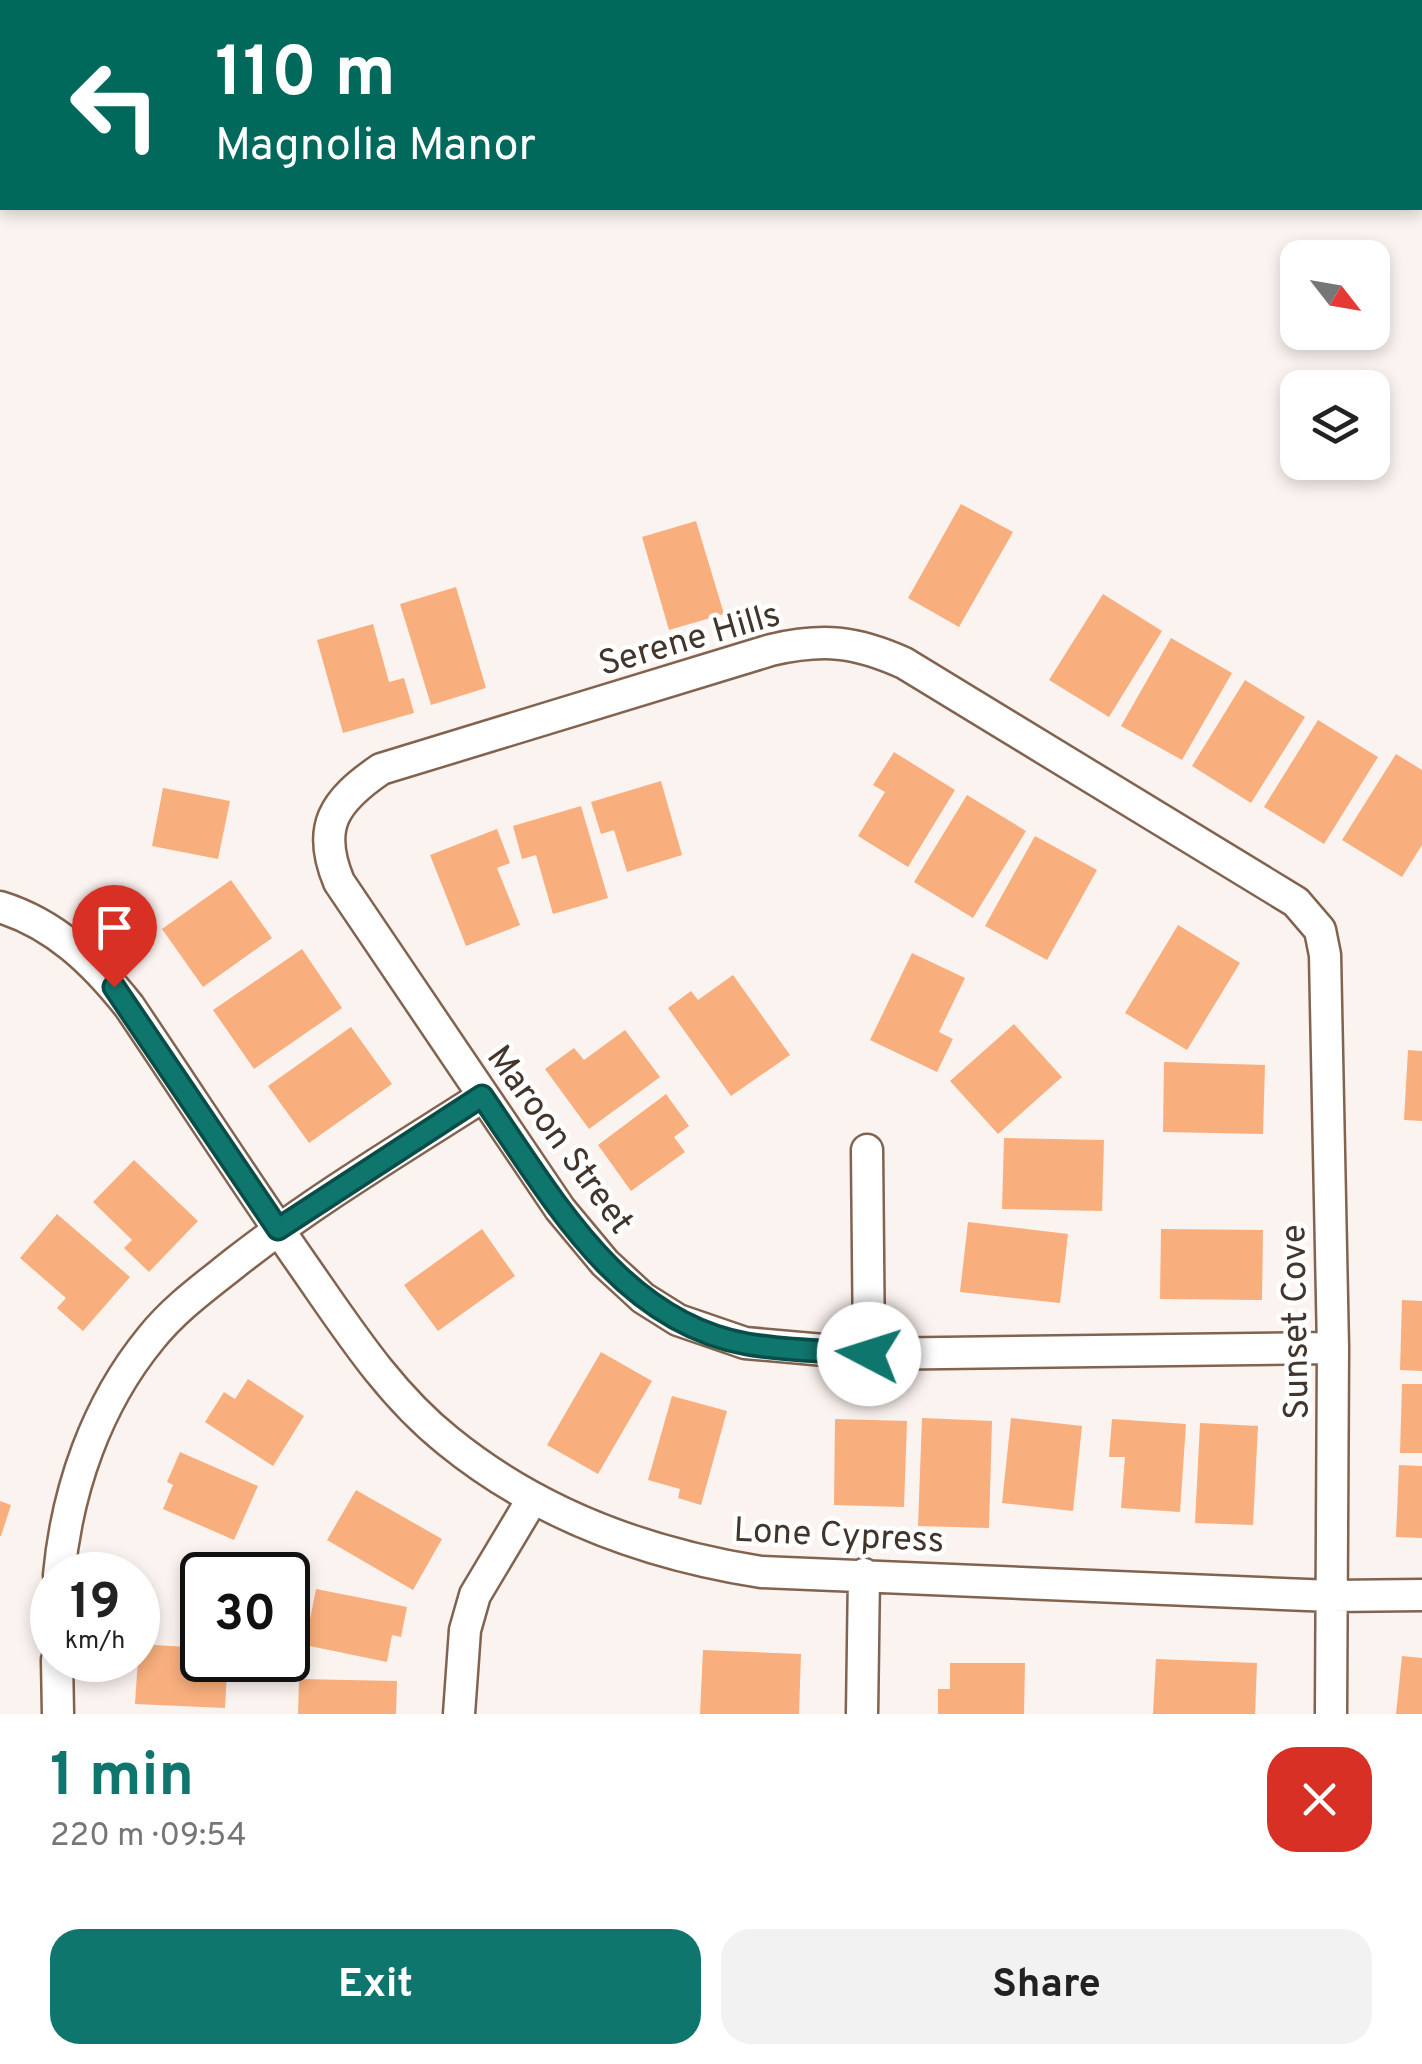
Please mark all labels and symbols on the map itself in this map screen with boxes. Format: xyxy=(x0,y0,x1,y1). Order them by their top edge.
north arrow xyxy=(1280,240,1390,350)
street label: Serene Hills xyxy=(594,594,786,688)
pin xyxy=(72,885,157,988)
street label: Maroon Street xyxy=(475,1038,642,1244)
street label: Sunset Cove xyxy=(1273,1224,1321,1420)
position arrow xyxy=(817,1302,921,1406)
street label: Lone Cypress xyxy=(732,1510,945,1564)
speed limit sign: 30 xyxy=(180,1552,310,1682)

